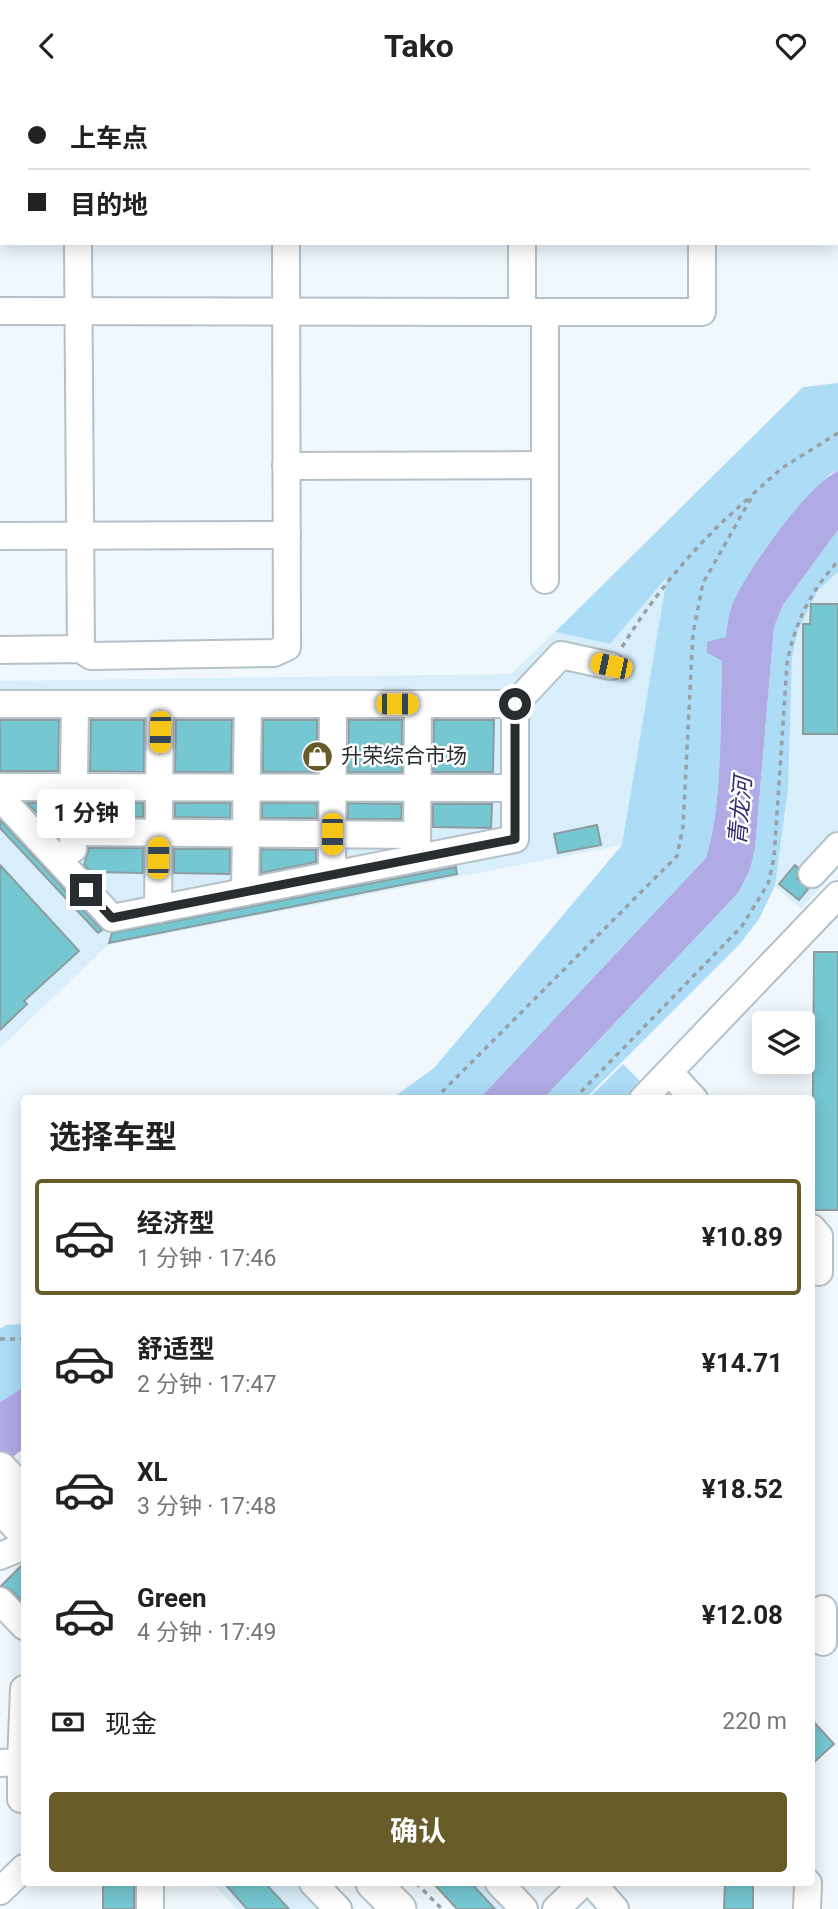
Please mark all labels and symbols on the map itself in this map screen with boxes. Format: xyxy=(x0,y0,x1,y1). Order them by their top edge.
car xyxy=(589,651,634,681)
route start xyxy=(499,688,531,720)
car xyxy=(377,694,419,715)
car xyxy=(150,711,171,753)
shop icon: 升荣综合市场 xyxy=(301,739,335,773)
place label: 升荣综合市场 xyxy=(341,744,467,768)
water label: 青龙河 xyxy=(724,772,757,847)
callout: 1 分钟 xyxy=(37,789,135,837)
car xyxy=(322,813,343,855)
car xyxy=(148,837,169,879)
route end xyxy=(70,874,102,906)

